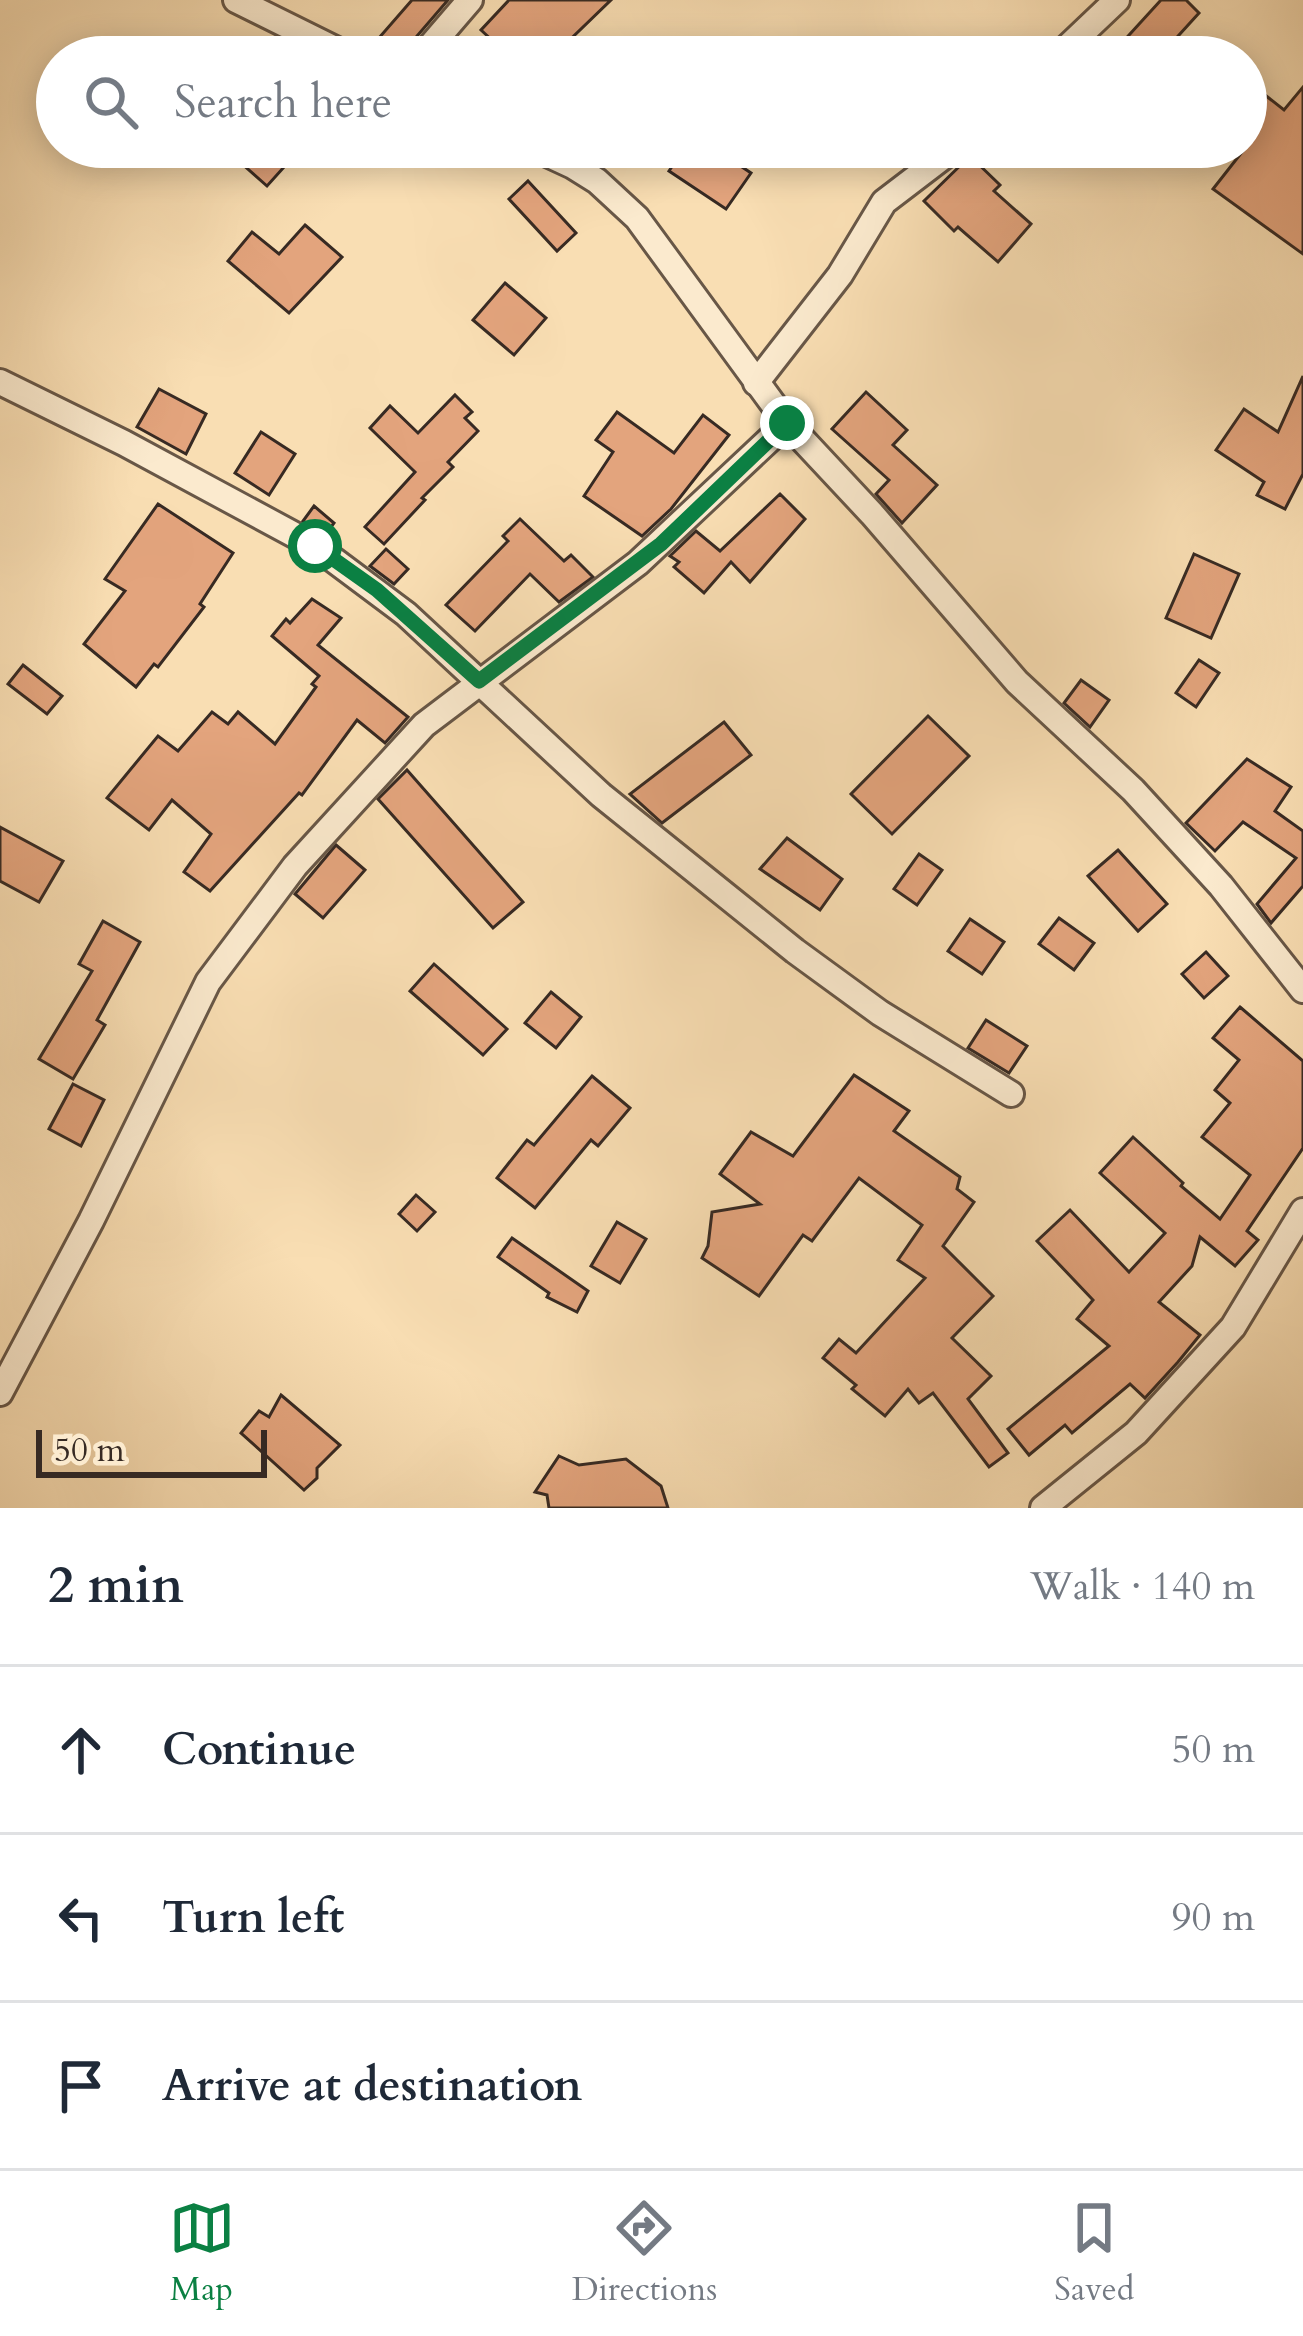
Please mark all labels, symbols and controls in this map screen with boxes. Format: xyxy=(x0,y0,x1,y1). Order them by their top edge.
search box xyxy=(36,36,1267,168)
icon: search xyxy=(78,69,144,135)
text: Search here xyxy=(174,72,392,133)
route end xyxy=(760,396,814,450)
route start xyxy=(288,519,342,573)
scale bar xyxy=(36,1424,267,1477)
text: 50 m xyxy=(54,1428,125,1473)
text: 2 min xyxy=(48,1551,184,1621)
text: Walk · 140 m xyxy=(1030,1560,1255,1613)
icon: ahead xyxy=(48,1717,114,1783)
text: Continue xyxy=(162,1719,356,1780)
text: 50 m xyxy=(1172,1723,1255,1776)
icon: left xyxy=(48,1885,114,1951)
text: Turn left xyxy=(162,1887,344,1948)
text: 90 m xyxy=(1172,1891,1255,1944)
icon: arrive xyxy=(48,2053,114,2119)
text: Arrive at destination xyxy=(162,2055,582,2116)
tab: Map xyxy=(169,2195,235,2312)
tab: Directions xyxy=(572,2195,717,2312)
tab: Saved xyxy=(1054,2195,1134,2312)

